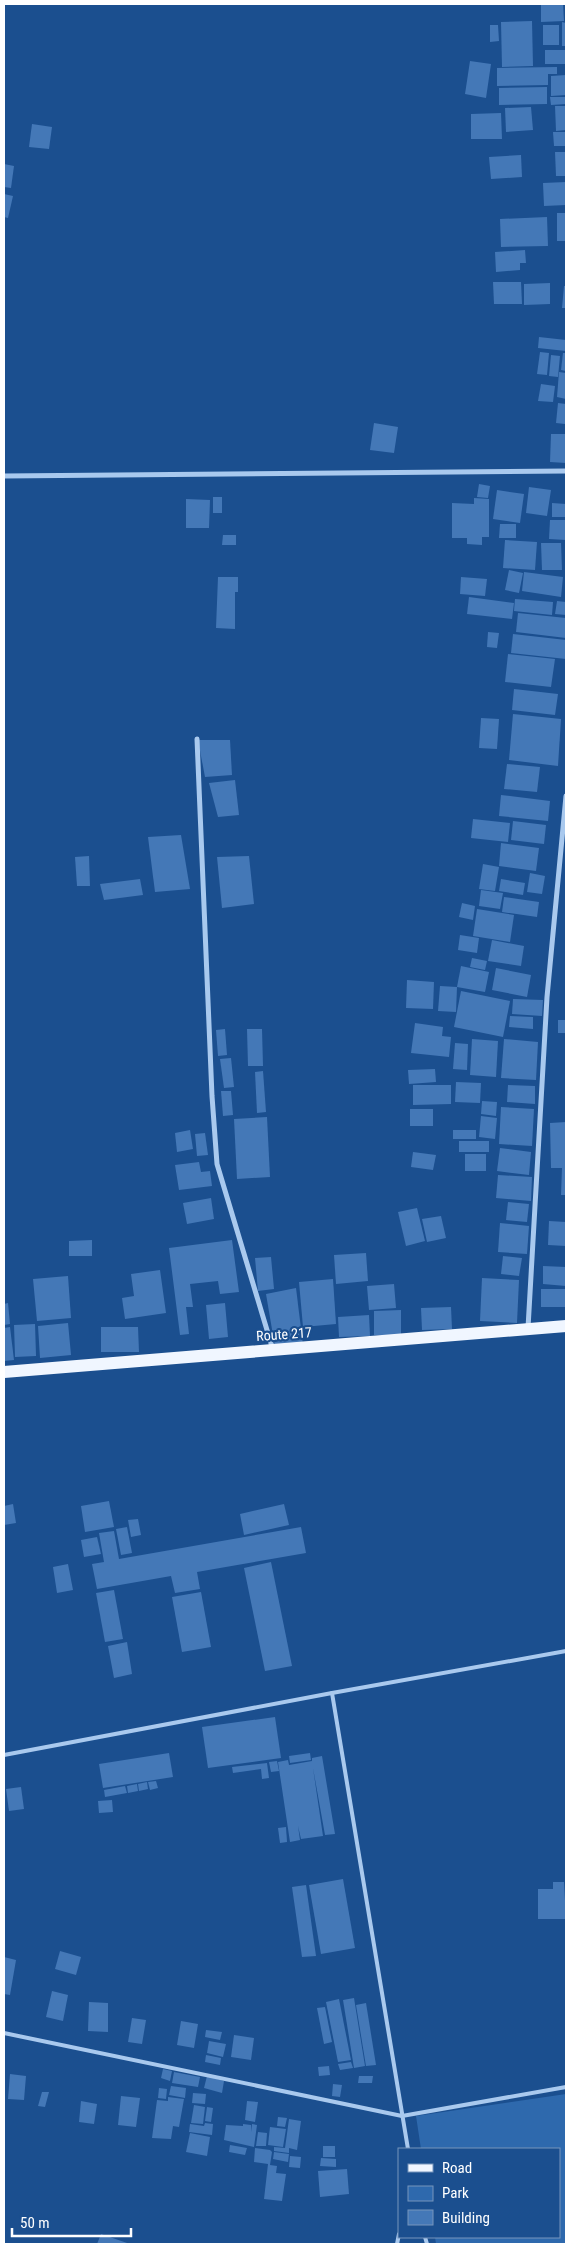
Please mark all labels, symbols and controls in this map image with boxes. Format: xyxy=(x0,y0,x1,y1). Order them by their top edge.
street label: Route 217 xyxy=(256,1324,313,1344)
legend xyxy=(398,2148,560,2238)
text: Road xyxy=(442,2159,472,2177)
text: Park xyxy=(442,2184,469,2202)
scale bar xyxy=(12,2206,131,2238)
text: Building xyxy=(442,2209,490,2227)
text: 50 m xyxy=(20,2214,50,2232)

